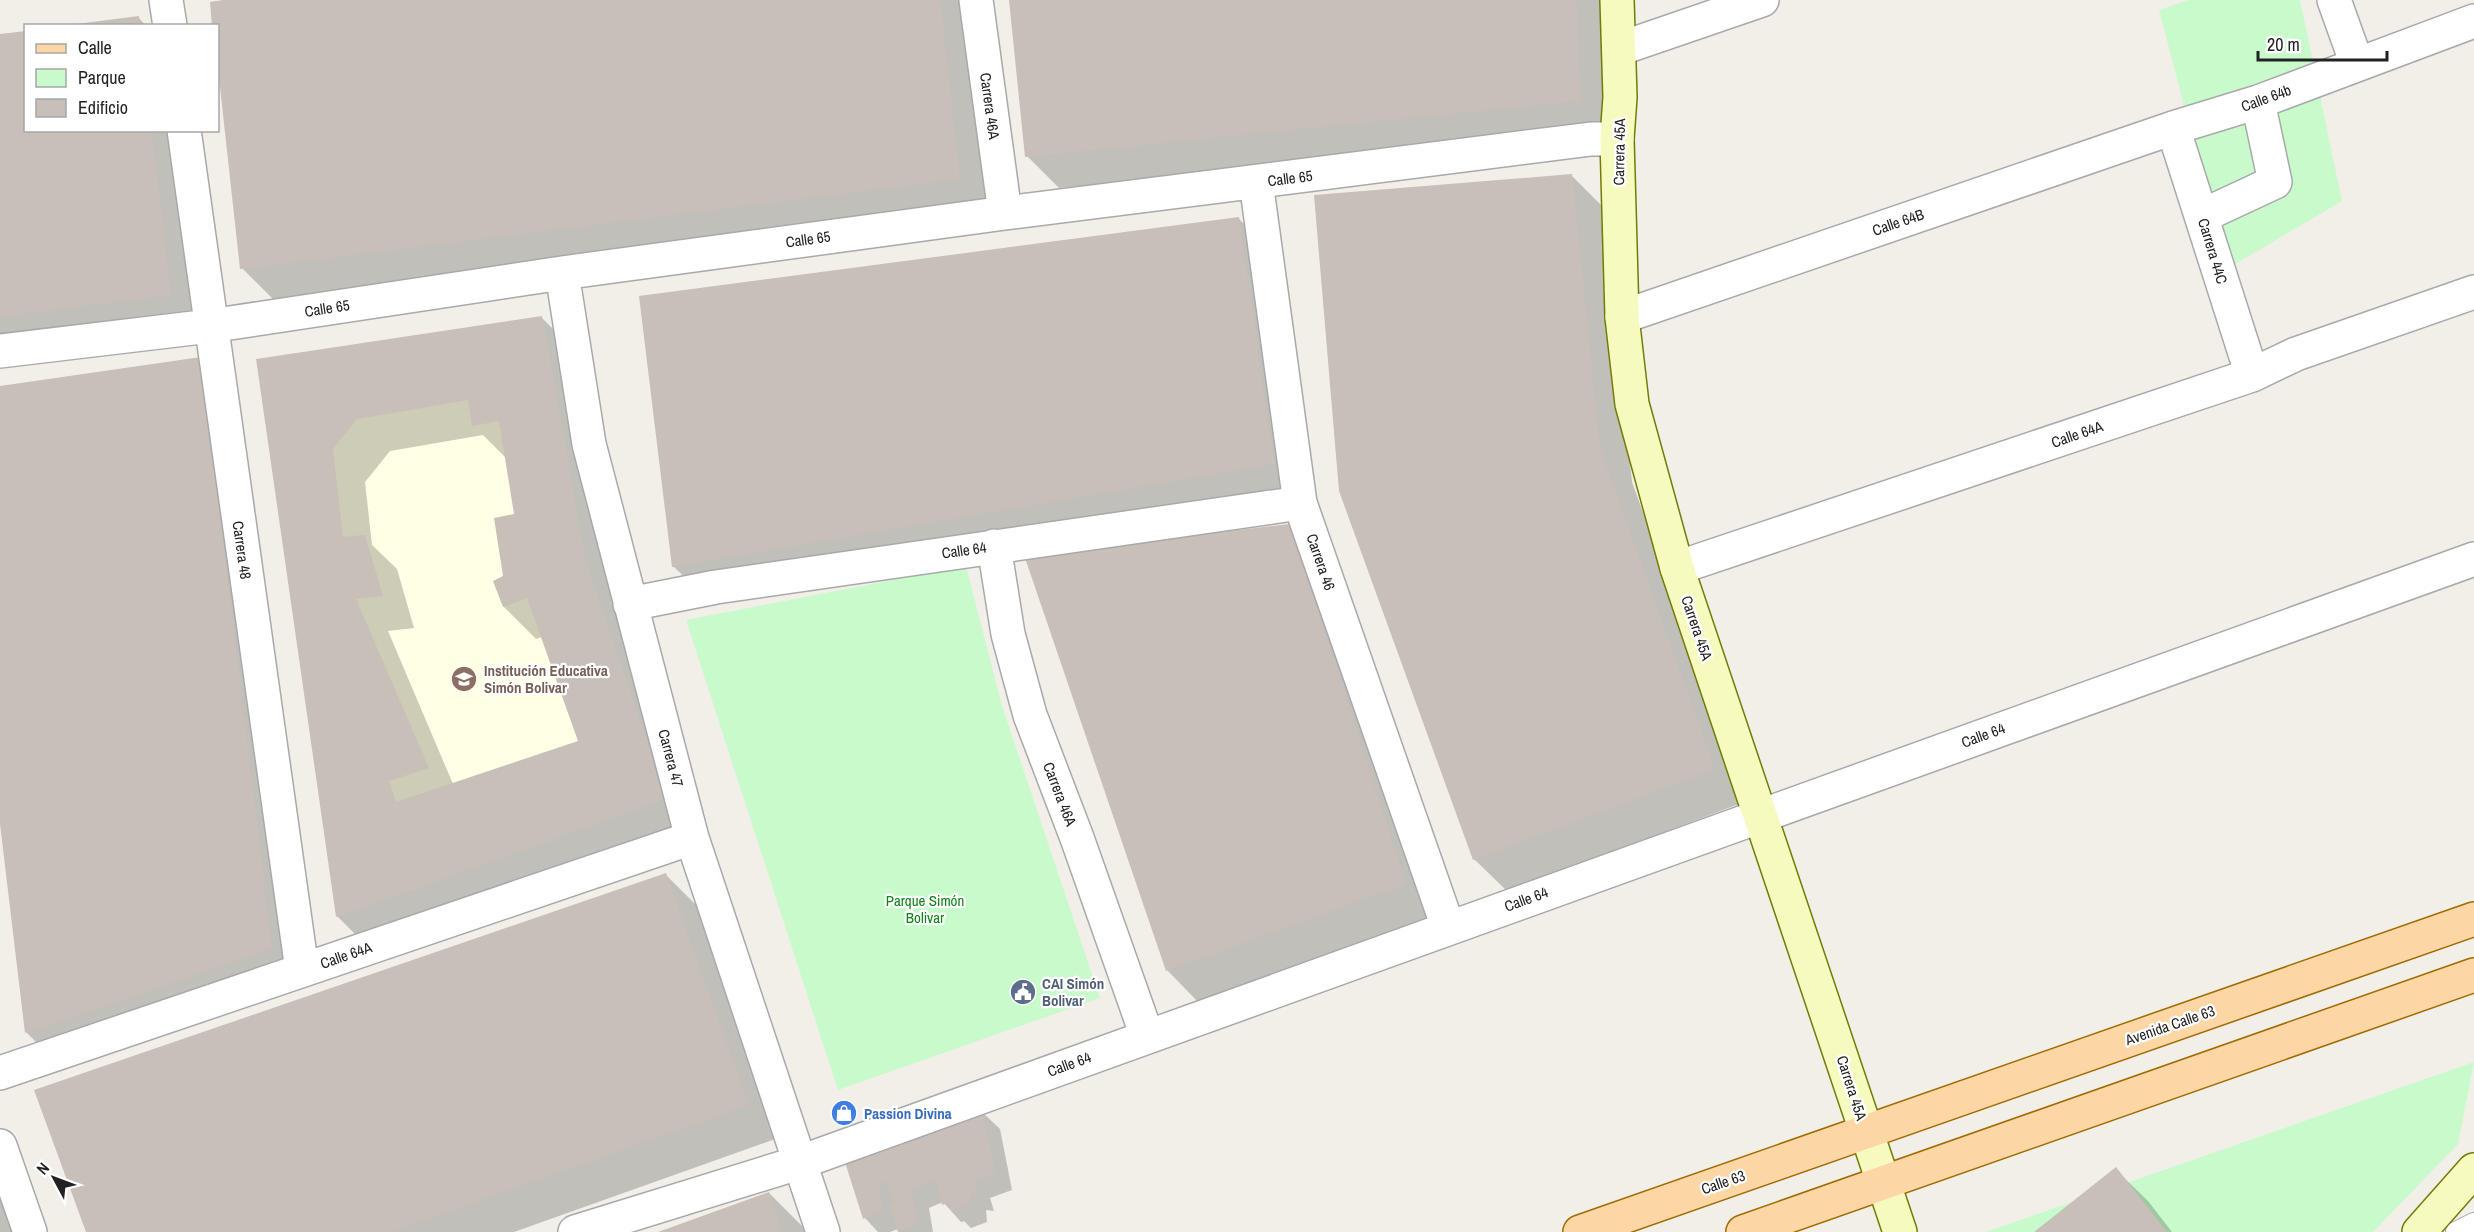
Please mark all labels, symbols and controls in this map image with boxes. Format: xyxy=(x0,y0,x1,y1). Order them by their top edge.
legend xyxy=(24,24,219,132)
scale bar xyxy=(2258,24,2387,62)
text: 20 m xyxy=(2267,32,2300,57)
text: Calle xyxy=(78,35,112,60)
text: Parque xyxy=(78,65,126,90)
street label: Carrera 46A xyxy=(975,71,1005,141)
street label: Calle 64b xyxy=(2238,79,2294,117)
text: Edificio xyxy=(78,95,128,120)
street label: Carrera 45A xyxy=(1608,118,1630,186)
street label: Calle 65 xyxy=(1266,165,1314,191)
street label: Calle 64B xyxy=(1869,203,1927,241)
street label: Carrera 44C xyxy=(2193,216,2233,287)
street label: Calle 65 xyxy=(784,225,832,253)
street label: Calle 65 xyxy=(303,294,351,322)
street label: Calle 64A xyxy=(2048,415,2106,453)
street label: Carrera 48 xyxy=(228,519,257,581)
street label: Carrera 46 xyxy=(1302,531,1341,593)
street label: Calle 64 xyxy=(940,536,988,564)
street label: Carrera 45A xyxy=(1676,593,1718,664)
place label: Institución Educativa Simón Bolivar xyxy=(484,660,608,698)
school or university icon: Institución Educativa Simón Bolivar xyxy=(449,664,479,694)
street label: Calle 64 xyxy=(1958,717,2008,753)
street label: Carrera 47 xyxy=(653,727,689,789)
street label: Carrera 46A xyxy=(1038,759,1082,830)
street label: Calle 64 xyxy=(1501,881,1551,917)
park label: Parque Simón Bolivar xyxy=(886,890,964,928)
street label: Calle 64A xyxy=(317,936,375,974)
place label: CAI Simón Bolivar xyxy=(1042,973,1104,1011)
public building icon: CAI Simón Bolivar xyxy=(1008,977,1038,1007)
street label: Avenida Calle 63 xyxy=(2121,1000,2218,1050)
street label: Calle 64 xyxy=(1044,1046,1094,1082)
street label: Carrera 45A xyxy=(1832,1053,1873,1124)
shop icon: Passion Divina xyxy=(829,1098,859,1128)
place label: Passion Divina xyxy=(864,1103,952,1124)
north arrow xyxy=(24,1148,84,1208)
text: N xyxy=(31,1157,54,1179)
street label: Calle 63 xyxy=(1698,1165,1748,1199)

